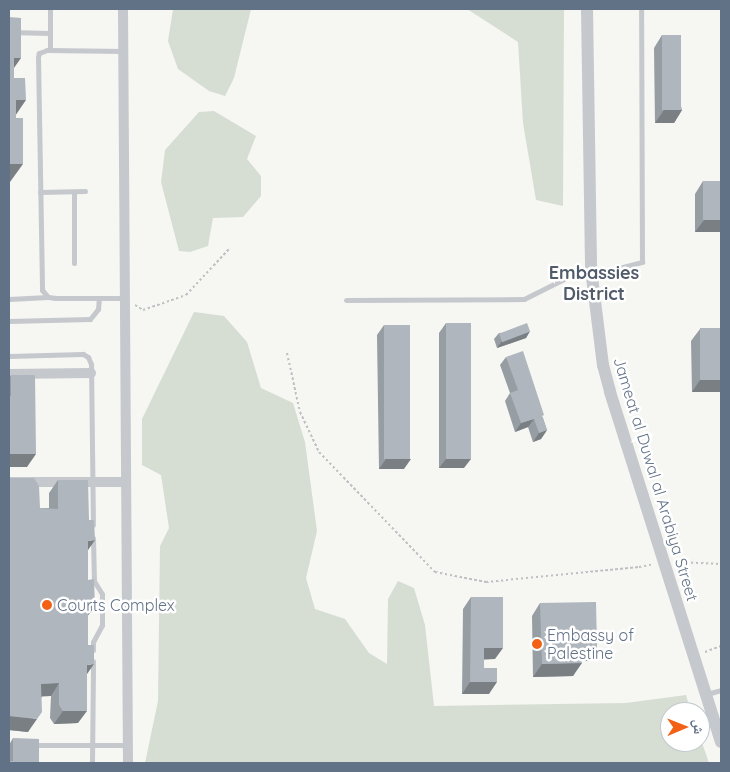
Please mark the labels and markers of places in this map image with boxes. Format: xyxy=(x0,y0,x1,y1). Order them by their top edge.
place label: Courts Complex xyxy=(57,595,175,615)
marker: Courts Complex xyxy=(41,599,53,611)
place label: Embassy of Palestine xyxy=(547,625,634,663)
marker: Embassy of Palestine xyxy=(531,638,543,650)

